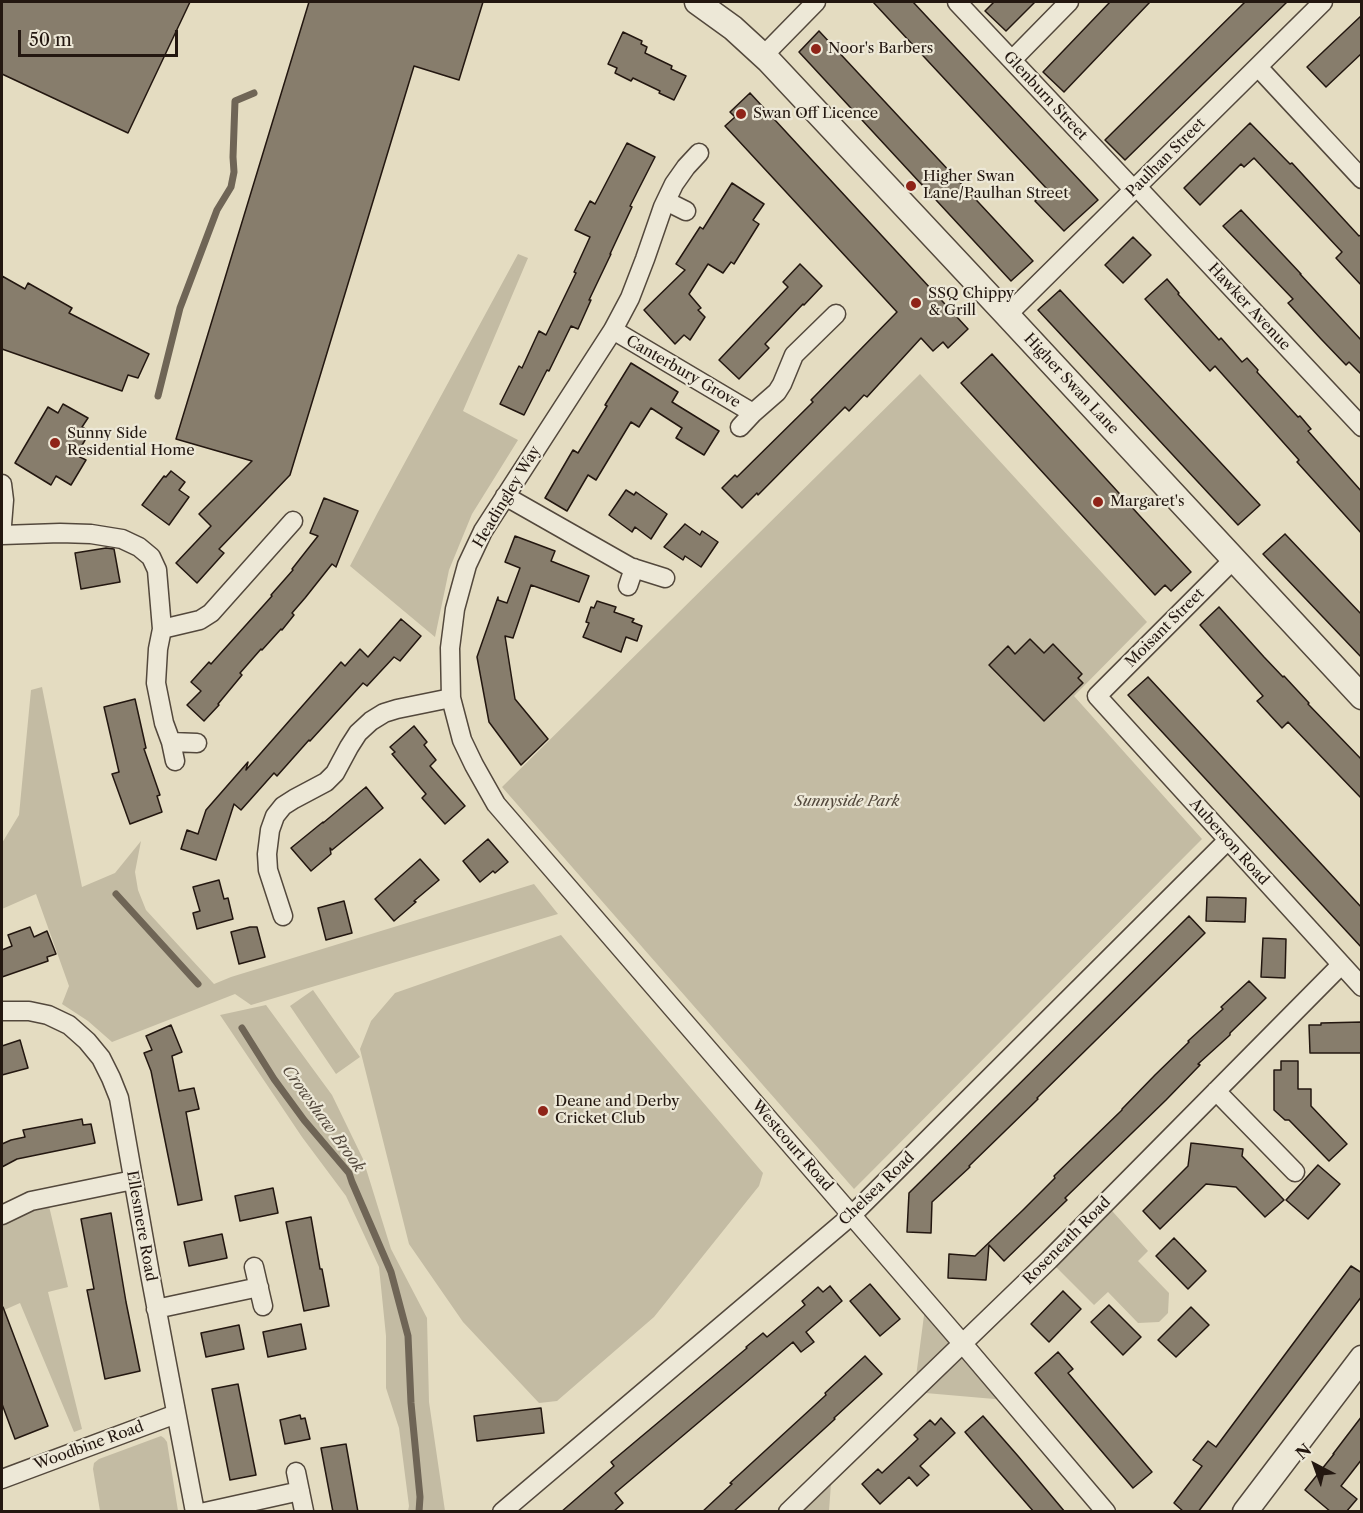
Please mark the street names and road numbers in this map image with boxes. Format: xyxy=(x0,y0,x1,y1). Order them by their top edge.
street label: Glenburn Street xyxy=(999,48,1091,144)
street label: Paulhan Street xyxy=(1123,115,1209,201)
street label: Hawker Avenue xyxy=(1204,260,1294,354)
street label: Higher Swan Lane xyxy=(1020,330,1122,438)
street label: Canterbury Grove xyxy=(623,332,743,412)
street label: Headingley Way xyxy=(469,443,545,551)
street label: Moisant Street xyxy=(1122,585,1208,671)
street label: Auberson Road xyxy=(1185,795,1273,889)
street label: Westcourt Road xyxy=(748,1097,836,1195)
street label: Chelsea Road xyxy=(836,1149,918,1229)
street label: Ellesmere Road xyxy=(122,1169,160,1283)
street label: Roseneath Road xyxy=(1019,1193,1115,1289)
street label: Woodbine Road xyxy=(32,1418,146,1474)

